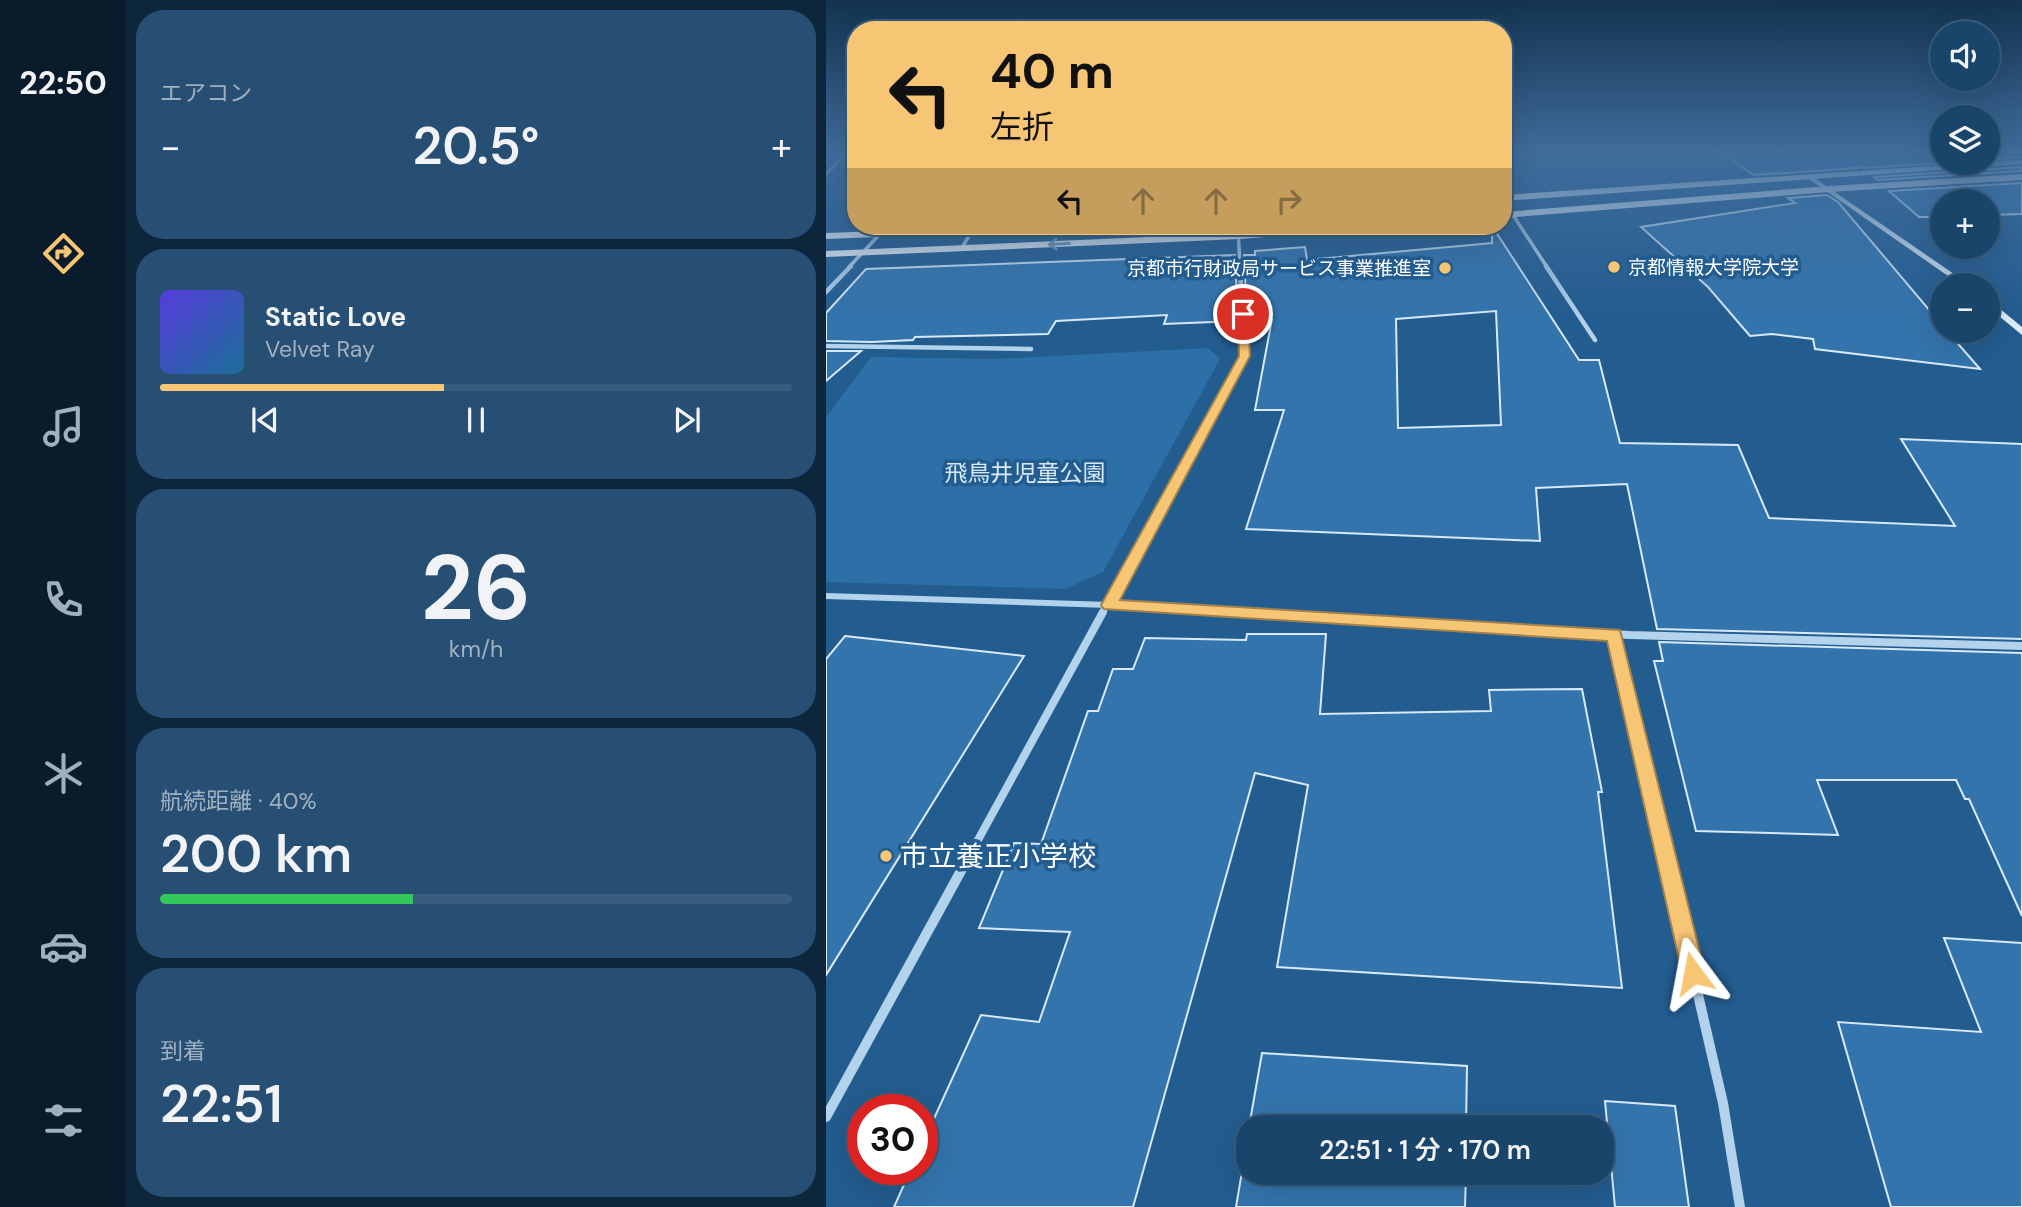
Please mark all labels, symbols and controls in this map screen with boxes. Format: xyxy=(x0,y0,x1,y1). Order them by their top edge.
map controls xyxy=(1930,21,2000,343)
button: sound xyxy=(1930,21,2000,91)
text: 40 m xyxy=(990,39,1114,103)
icon: left xyxy=(875,49,966,140)
text: 22:50 xyxy=(19,62,107,104)
text: エアコン xyxy=(160,78,252,108)
button: layers xyxy=(1930,105,2000,175)
text: 左折 xyxy=(990,106,1054,148)
text: 20.5° xyxy=(413,112,539,180)
text: − xyxy=(160,122,181,172)
text: + xyxy=(771,122,792,172)
icon: left xyxy=(1051,182,1089,220)
icon: ahead xyxy=(1124,182,1162,220)
icon: ahead xyxy=(1197,182,1235,220)
icon: right xyxy=(1270,182,1308,220)
button: + xyxy=(1930,189,2000,259)
icon: directions xyxy=(39,229,88,278)
one-way arrow xyxy=(1048,238,1071,251)
place label: 京都情報大学院大学 xyxy=(1628,255,1799,280)
place label: 京都市行財政局サービス事業推進室 xyxy=(1127,256,1431,281)
marker: 京都情報大学院大学 xyxy=(1606,259,1622,275)
marker: 京都市行財政局サービス事業推進室 xyxy=(1437,260,1453,276)
button: − xyxy=(1930,273,2000,343)
pin xyxy=(1213,284,1273,344)
icon: arrive xyxy=(1224,295,1262,333)
text: Static Love xyxy=(265,300,406,334)
text: Velvet Ray xyxy=(265,334,375,364)
icon: previous xyxy=(246,401,284,439)
icon: pause xyxy=(457,401,495,439)
icon: next xyxy=(668,401,706,439)
icon: music xyxy=(39,402,88,451)
park label: 飛鳥井児童公園 xyxy=(945,458,1106,488)
text: 26 xyxy=(421,529,531,647)
icon: phone xyxy=(39,575,88,624)
text: km/h xyxy=(449,634,503,664)
icon: climate xyxy=(39,749,88,798)
text: 航続距離 · 40% xyxy=(160,786,317,816)
text: 200 km xyxy=(160,820,352,888)
place label: 市立養正小学校 xyxy=(900,838,1096,875)
marker: 市立養正小学校 xyxy=(878,848,894,864)
icon: car xyxy=(39,922,88,971)
position arrow xyxy=(1656,936,1730,1010)
text: 到着 xyxy=(160,1036,206,1066)
text: 22:51 xyxy=(160,1070,283,1138)
speed limit sign: 30 xyxy=(847,1094,938,1185)
icon: filters xyxy=(39,1096,88,1145)
text: 22:51 · 1 分 · 170 m xyxy=(1319,1133,1531,1167)

